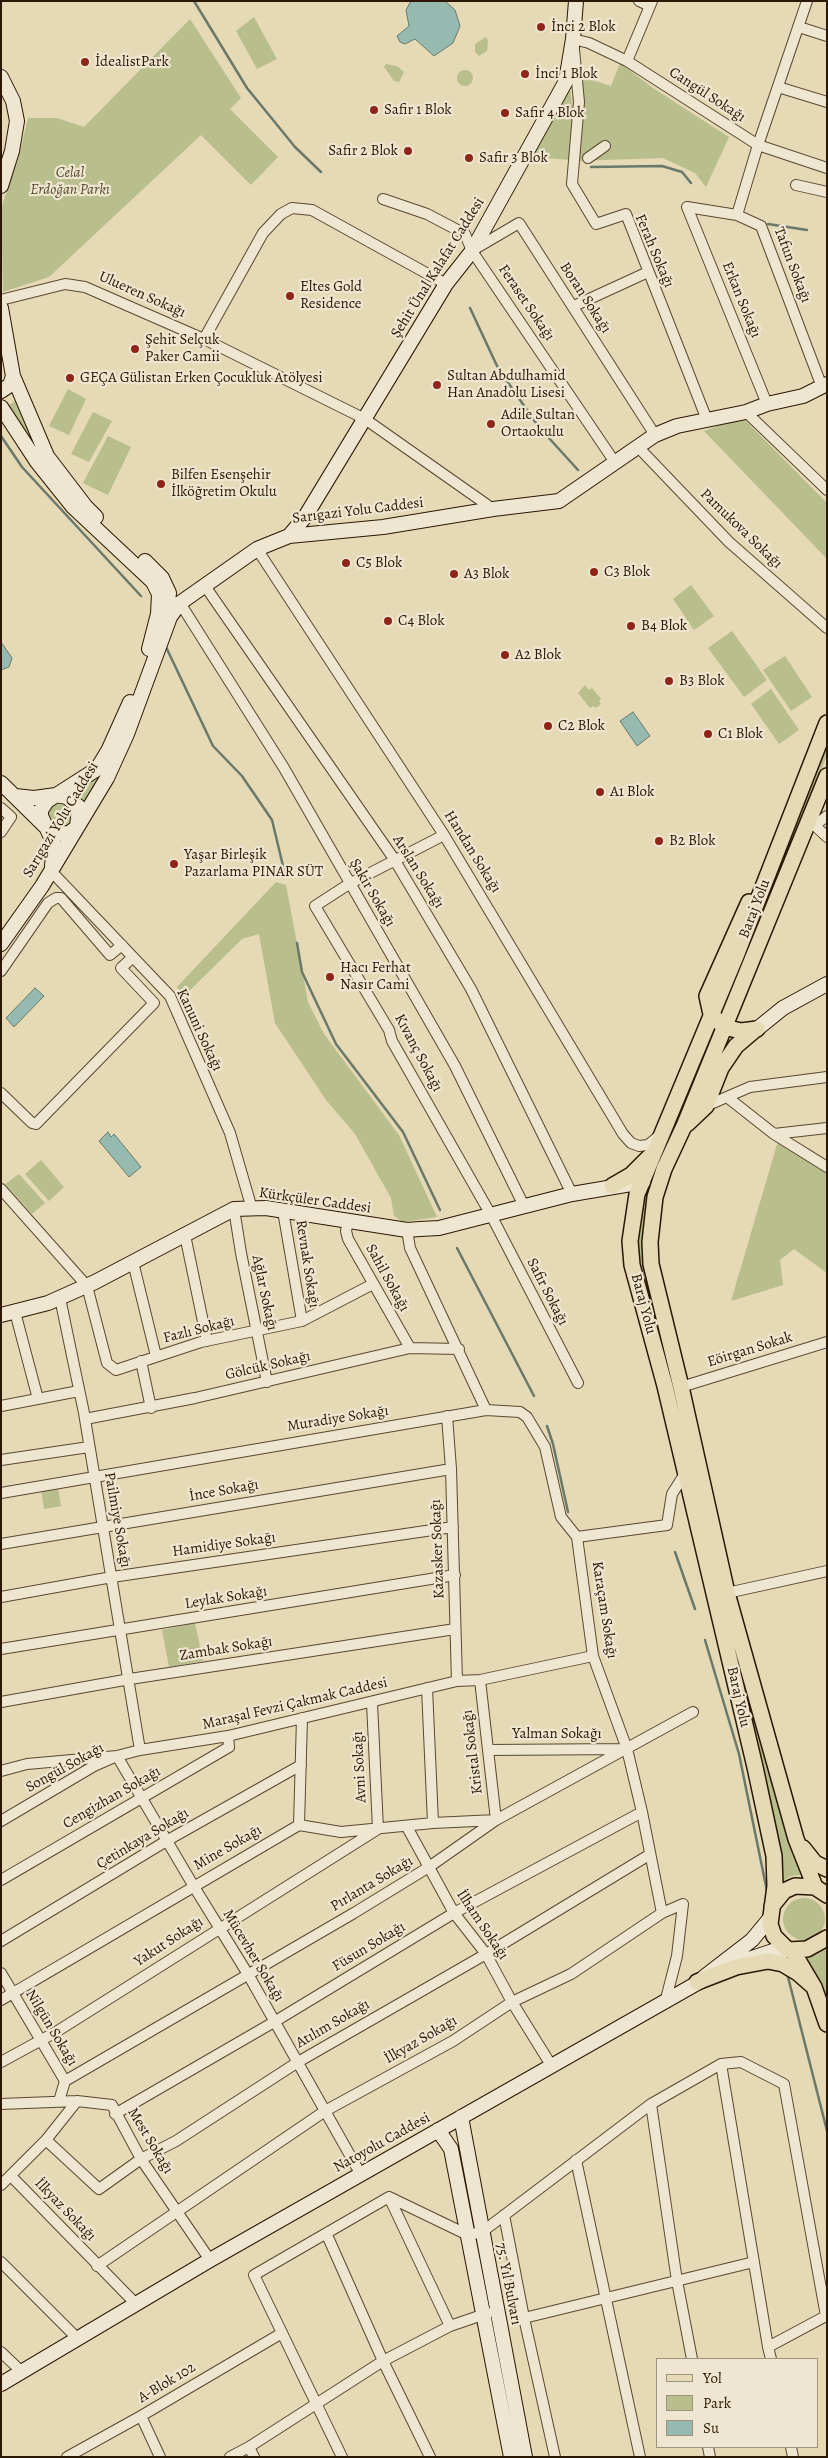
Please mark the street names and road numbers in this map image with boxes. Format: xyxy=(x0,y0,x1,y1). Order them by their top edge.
street label: Cangül Sokağı xyxy=(665,64,749,126)
street label: Şehit Ünal Kalafat Caddesi xyxy=(387,194,489,342)
street label: Ferah Sokağı xyxy=(630,211,678,291)
street label: Tafun Sokağı xyxy=(769,225,815,305)
street label: Boran Sokağı xyxy=(555,259,615,337)
street label: Erkan Sokağı xyxy=(718,259,764,341)
street label: Feraset Sokağı xyxy=(494,261,558,345)
street label: Ulueren Sokağı xyxy=(96,268,188,322)
street label: Pamukova Sokağı xyxy=(696,485,786,573)
street label: Sarıgazi Yolu Caddesi xyxy=(291,494,425,528)
street label: Sarıgazi Yolu Caddesi xyxy=(19,759,103,881)
street label: Handan Sokağı xyxy=(440,808,504,896)
street label: Arslan Sokağı xyxy=(388,832,448,912)
street label: Şakir Sokağı xyxy=(345,856,399,930)
street label: Baraj Yolu xyxy=(735,877,775,941)
street label: Kanuni Sokağı xyxy=(172,986,226,1074)
street label: Kıvanç Sokağı xyxy=(390,1011,446,1095)
street label: Kürkçüler Caddesi xyxy=(258,1184,372,1218)
street label: Revnak Sokağı xyxy=(291,1219,323,1309)
street label: Sahil Sokağı xyxy=(361,1241,413,1315)
street label: Ağlar Sokağı xyxy=(247,1254,281,1332)
street label: Safir Sokağı xyxy=(522,1255,572,1329)
street label: Baraj Yolu xyxy=(626,1272,660,1336)
street label: Fazlı Sokağı xyxy=(162,1312,236,1348)
street label: Eöirgan Sokak xyxy=(705,1329,795,1371)
street label: Gölcük Sokağı xyxy=(224,1347,312,1385)
street label: Muradiye Sokağı xyxy=(286,1402,390,1436)
street label: Pailmiye Sokağı xyxy=(100,1471,134,1569)
street label: İnce Sokağı xyxy=(188,1476,260,1506)
street label: Kazasker Sokağı xyxy=(427,1499,449,1599)
street label: Hamidiye Sokağı xyxy=(171,1529,277,1561)
street label: Karaçam Sokağı xyxy=(587,1560,621,1660)
street label: Leylak Sokağı xyxy=(184,1583,268,1613)
street label: Zambak Sokağı xyxy=(178,1633,274,1665)
street label: Baraj Yolu xyxy=(722,1665,754,1729)
street label: Maraşal Fevzi Çakmak Caddesi xyxy=(201,1674,389,1734)
street label: Kristal Sokağı xyxy=(459,1709,487,1795)
street label: Yalman Sokağı xyxy=(512,1725,602,1743)
street label: Avni Sokağı xyxy=(349,1731,371,1803)
street label: Songül Sokağı xyxy=(23,1739,107,1797)
street label: Cengizhan Sokağı xyxy=(60,1763,164,1833)
street label: Çetinkaya Sokağı xyxy=(94,1804,192,1874)
street label: Mine Sokağı xyxy=(191,1821,265,1875)
street label: Pırlanta Sokağı xyxy=(327,1852,417,1916)
street label: İlham Sokağı xyxy=(452,1887,512,1963)
street label: Mücevher Sokağı xyxy=(218,1907,288,2005)
street label: Yakut Sokağı xyxy=(131,1913,207,1971)
street label: Füsun Sokağı xyxy=(329,1918,409,1976)
street label: Nilgün Sokağı xyxy=(21,1986,81,2070)
street label: Atılım Sokağı xyxy=(293,1996,373,2052)
street label: İlkyaz Sokağı xyxy=(381,2012,461,2068)
street label: Mest Sokağı xyxy=(123,2105,177,2177)
street label: Natoyolu Caddesi xyxy=(330,2109,434,2177)
street label: İlkyaz Sokağı xyxy=(30,2175,100,2245)
street label: 75. Yıl Bulvarı xyxy=(491,2241,525,2327)
street label: A-Blok 102 xyxy=(135,2359,199,2407)

